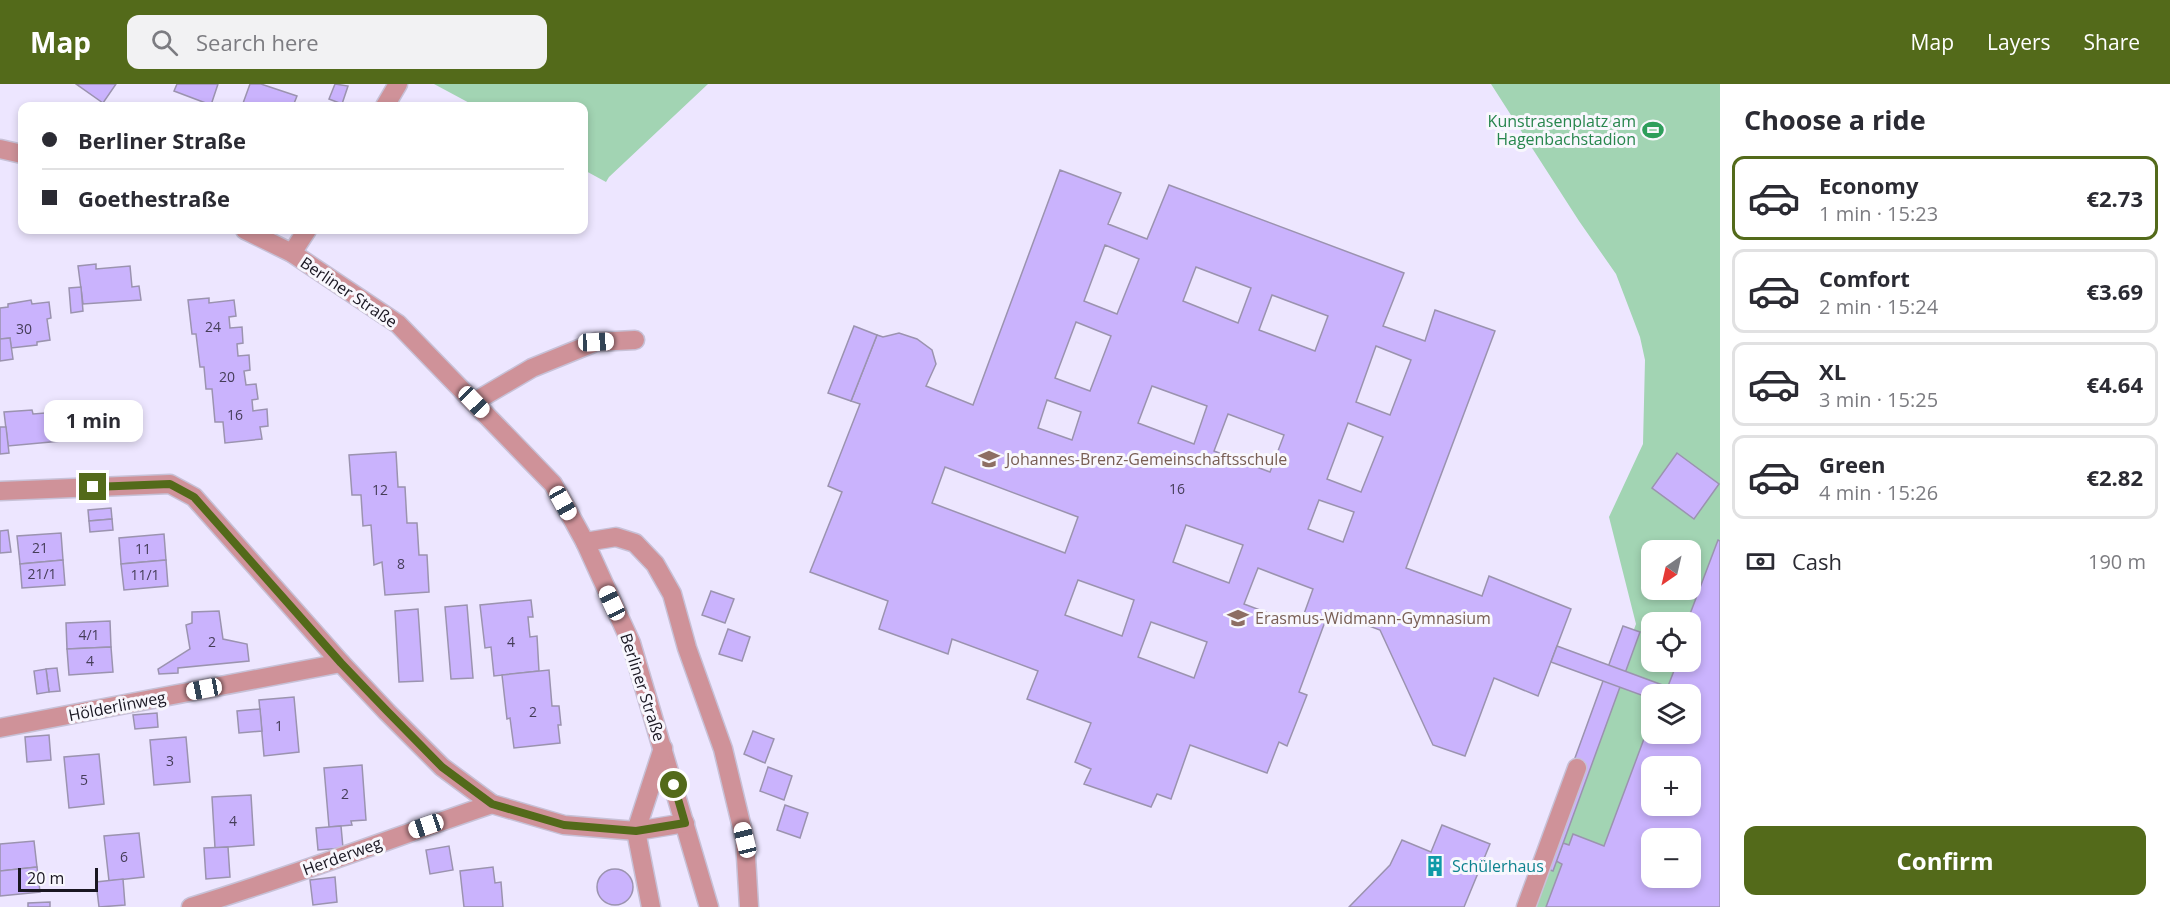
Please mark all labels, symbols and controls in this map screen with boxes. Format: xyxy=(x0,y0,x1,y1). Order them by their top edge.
search box xyxy=(127,15,547,69)
text: Map xyxy=(30,23,91,61)
icon: search xyxy=(148,26,181,59)
text: Search here xyxy=(196,27,319,57)
text: Map xyxy=(1911,28,1954,56)
text: Layers xyxy=(1987,28,2051,56)
text: Share xyxy=(2084,28,2140,56)
text: Choose a ride xyxy=(1744,101,1926,138)
place label: Kunstrasenplatz am Hagenbachstadion xyxy=(1488,110,1636,150)
sports icon: Kunstrasenplatz am Hagenbachstadion xyxy=(1641,118,1665,142)
text: Berliner Straße xyxy=(78,125,246,155)
text: Economy xyxy=(1819,170,1918,200)
icon: car xyxy=(1747,171,1801,225)
text: Goethestraße xyxy=(78,183,230,213)
text: €2.73 xyxy=(2086,183,2143,213)
text: 1 min · 15:23 xyxy=(1819,200,1938,227)
street label: Berliner Straße xyxy=(296,251,402,333)
text: Comfort xyxy=(1819,263,1910,293)
icon: car xyxy=(1747,264,1801,318)
text: €3.69 xyxy=(2086,276,2143,306)
text: 2 min · 15:24 xyxy=(1819,293,1938,320)
house number: 24 xyxy=(205,317,221,336)
house number: 30 xyxy=(16,319,32,338)
car xyxy=(578,332,614,352)
text: XL xyxy=(1819,356,1846,386)
icon: car xyxy=(1747,357,1801,411)
house number: 20 xyxy=(219,367,235,386)
text: €4.64 xyxy=(2086,369,2143,399)
car xyxy=(455,383,493,421)
text: 3 min · 15:25 xyxy=(1819,386,1938,413)
callout: 1 min xyxy=(44,400,142,442)
house number: 16 xyxy=(227,405,243,424)
text: 1 min xyxy=(66,407,121,434)
school or university icon: Johannes-Brenz-Gemeinschaftsschule xyxy=(977,447,1001,471)
place label: Johannes-Brenz-Gemeinschaftsschule xyxy=(1004,448,1287,470)
text: Green xyxy=(1819,449,1885,479)
icon: car xyxy=(1747,450,1801,504)
text: €2.82 xyxy=(2086,462,2143,492)
route end xyxy=(79,473,106,500)
house number: 16 xyxy=(1169,479,1185,498)
text: 4 min · 15:26 xyxy=(1819,479,1938,506)
house number: 12 xyxy=(372,480,388,499)
car xyxy=(546,483,580,523)
house number: 21 xyxy=(32,538,48,557)
house number: 11 xyxy=(135,539,151,558)
north arrow xyxy=(1641,540,1701,600)
map controls xyxy=(1641,540,1701,888)
icon: cash xyxy=(1744,545,1777,578)
text: Cash xyxy=(1792,546,1842,576)
text: 190 m xyxy=(2088,548,2146,575)
house number: 8 xyxy=(397,554,405,573)
house number: 21/1 xyxy=(27,564,57,583)
house number: 11/1 xyxy=(130,565,160,584)
car xyxy=(596,583,628,623)
school or university icon: Erasmus-Widmann-Gymnasium xyxy=(1226,606,1250,630)
place label: Erasmus-Widmann-Gymnasium xyxy=(1255,607,1491,629)
button: locate xyxy=(1641,612,1701,672)
house number: 4/1 xyxy=(78,625,100,644)
street label: Berliner Straße xyxy=(615,630,671,744)
house number: 2 xyxy=(208,632,216,651)
house number: 4 xyxy=(507,632,515,651)
house number: 4 xyxy=(86,651,94,670)
car xyxy=(185,677,223,701)
button: layers xyxy=(1641,684,1701,744)
street label: Hölderlinweg xyxy=(66,686,168,726)
house number: 2 xyxy=(529,702,537,721)
house number: 1 xyxy=(275,716,283,735)
house number: 3 xyxy=(166,751,174,770)
button: + xyxy=(1641,756,1701,816)
house number: 5 xyxy=(80,770,88,789)
route start xyxy=(660,771,687,798)
house number: 2 xyxy=(341,784,349,803)
house number: 4 xyxy=(229,811,237,830)
car xyxy=(406,812,446,840)
car xyxy=(732,820,758,860)
button: Confirm xyxy=(1744,826,2146,895)
button: − xyxy=(1641,828,1701,888)
street label: Herderweg xyxy=(299,831,385,880)
house number: 6 xyxy=(120,847,128,866)
building icon: Schülerhaus xyxy=(1423,854,1447,878)
place label: Schülerhaus xyxy=(1452,855,1544,877)
scale bar xyxy=(18,865,98,892)
text: 20 m xyxy=(27,867,64,889)

